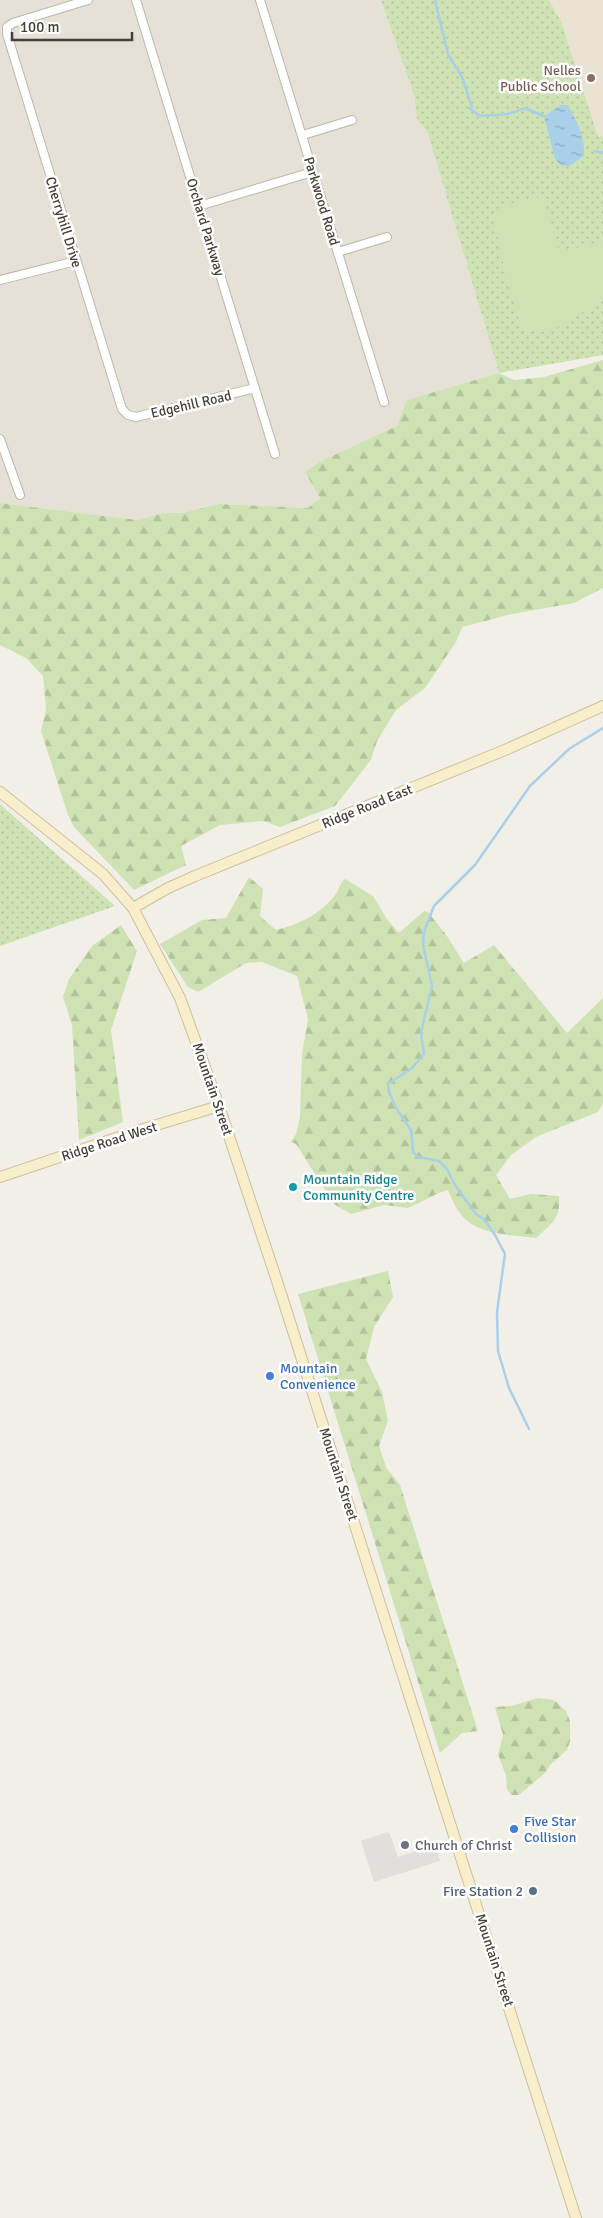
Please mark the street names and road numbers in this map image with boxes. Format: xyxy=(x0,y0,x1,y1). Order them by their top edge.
street label: Parkwood Road xyxy=(300,155,343,248)
street label: Cherryhill Drive xyxy=(42,175,85,270)
street label: Orchard Parkway xyxy=(183,176,229,278)
street label: Edgehill Road xyxy=(149,387,233,422)
street label: Ridge Road East xyxy=(319,781,415,832)
street label: Mountain Street xyxy=(189,1041,236,1138)
street label: Ridge Road West xyxy=(59,1118,159,1165)
street label: Mountain Street xyxy=(315,1425,362,1523)
street label: Mountain Street xyxy=(471,1911,518,2009)

